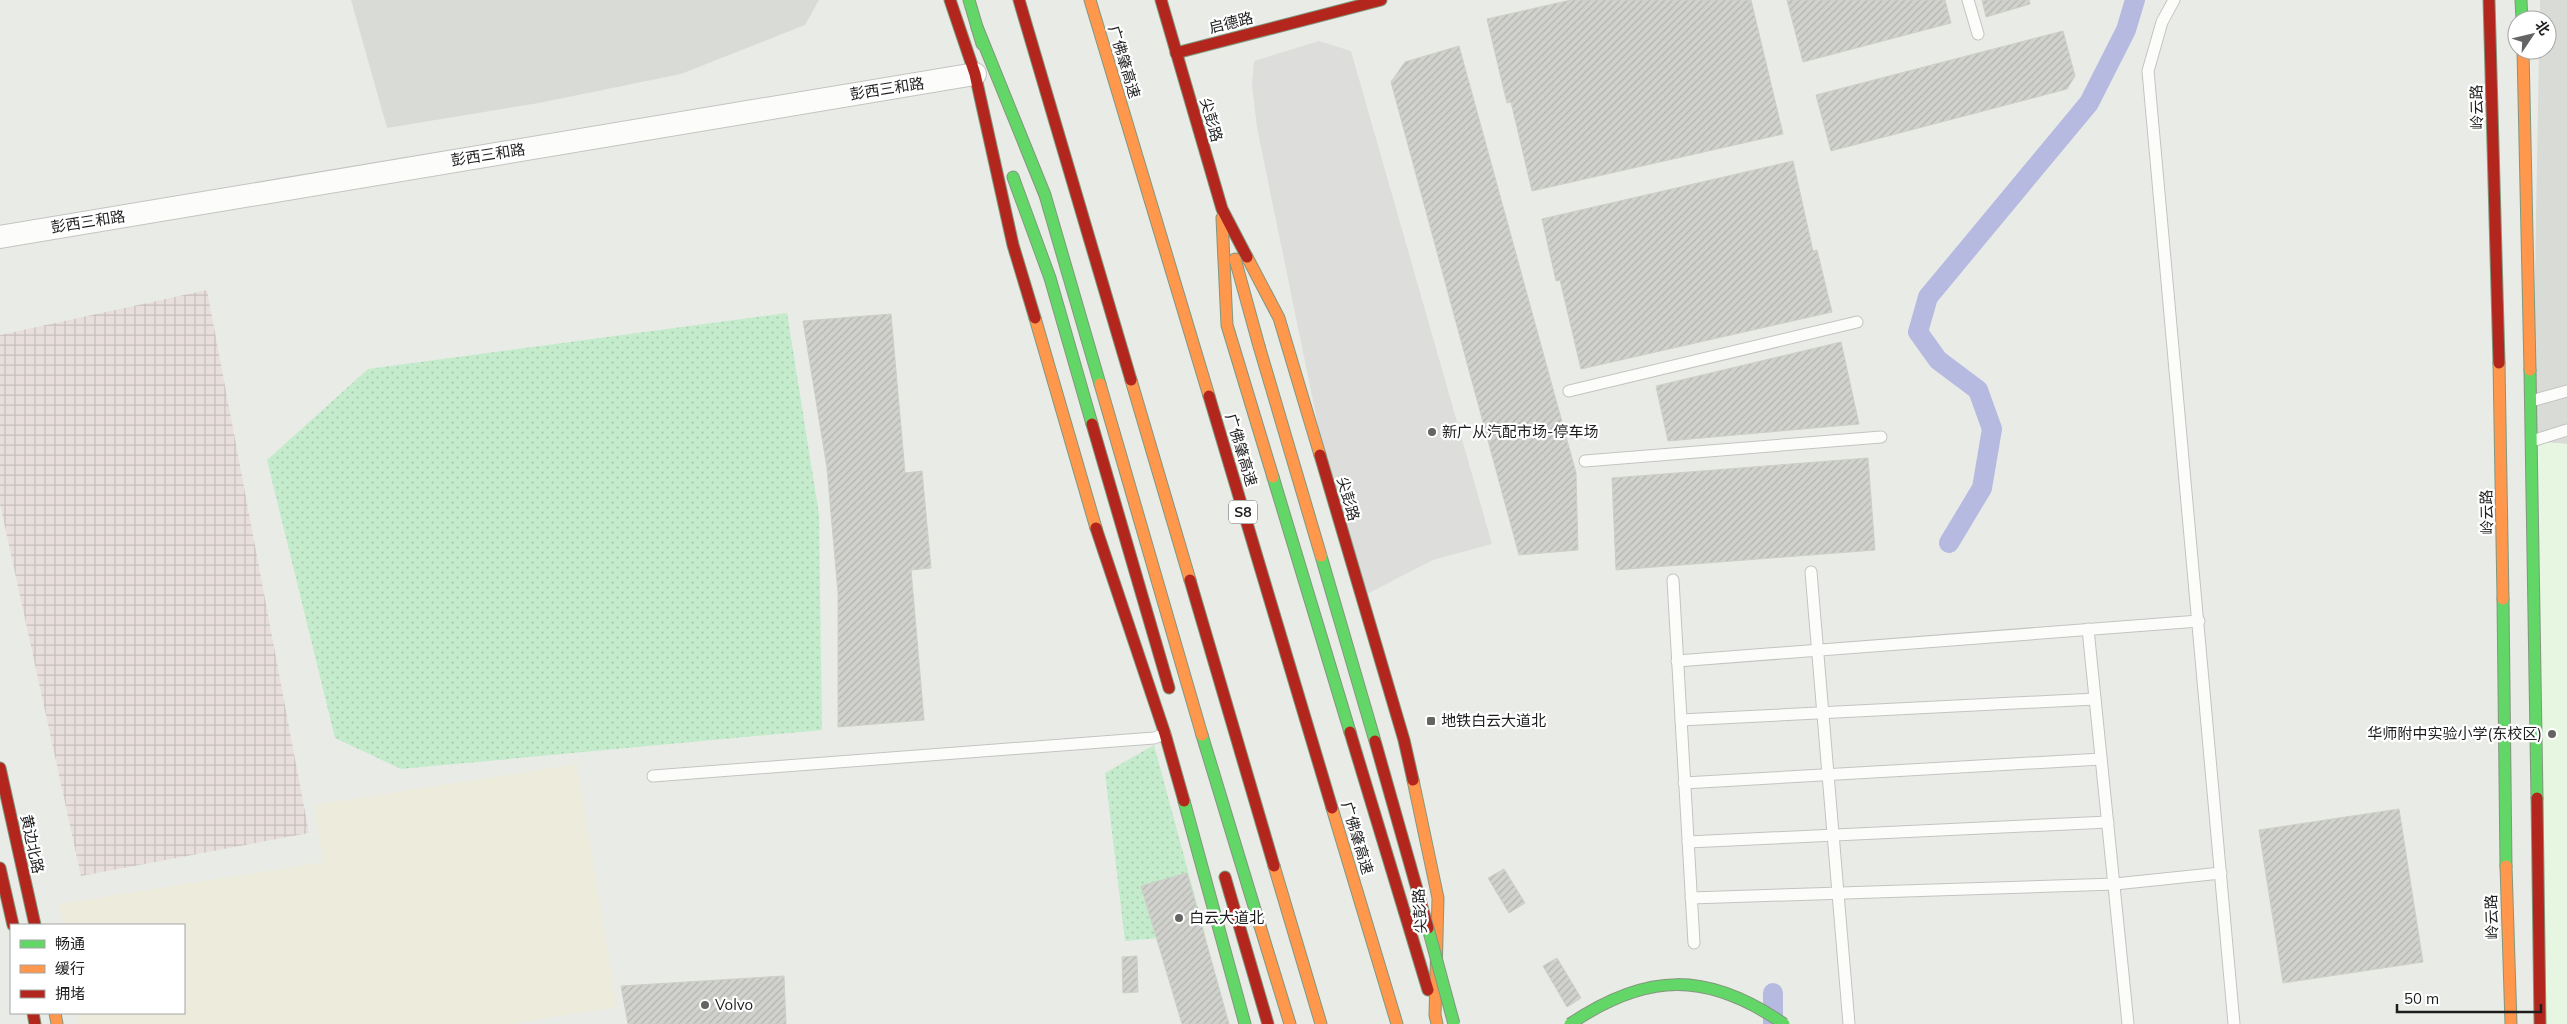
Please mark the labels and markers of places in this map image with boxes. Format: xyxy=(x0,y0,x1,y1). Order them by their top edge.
place label: 新广从汽配市场-停车场 xyxy=(1442,422,1598,441)
marker: 新广从汽配市场-停车场 xyxy=(1426,426,1438,438)
place label: 地铁白云大道北 xyxy=(1441,711,1546,730)
marker: 地铁白云大道北 xyxy=(1425,715,1437,727)
place label: 华师附中实验小学(东校区) xyxy=(2367,724,2542,743)
marker: 华师附中实验小学(东校区) xyxy=(2546,728,2558,740)
place label: 白云大道北 xyxy=(1189,908,1264,927)
marker: 白云大道北 xyxy=(1173,912,1185,924)
place label: Volvo xyxy=(715,995,753,1014)
marker: Volvo xyxy=(699,999,711,1011)

